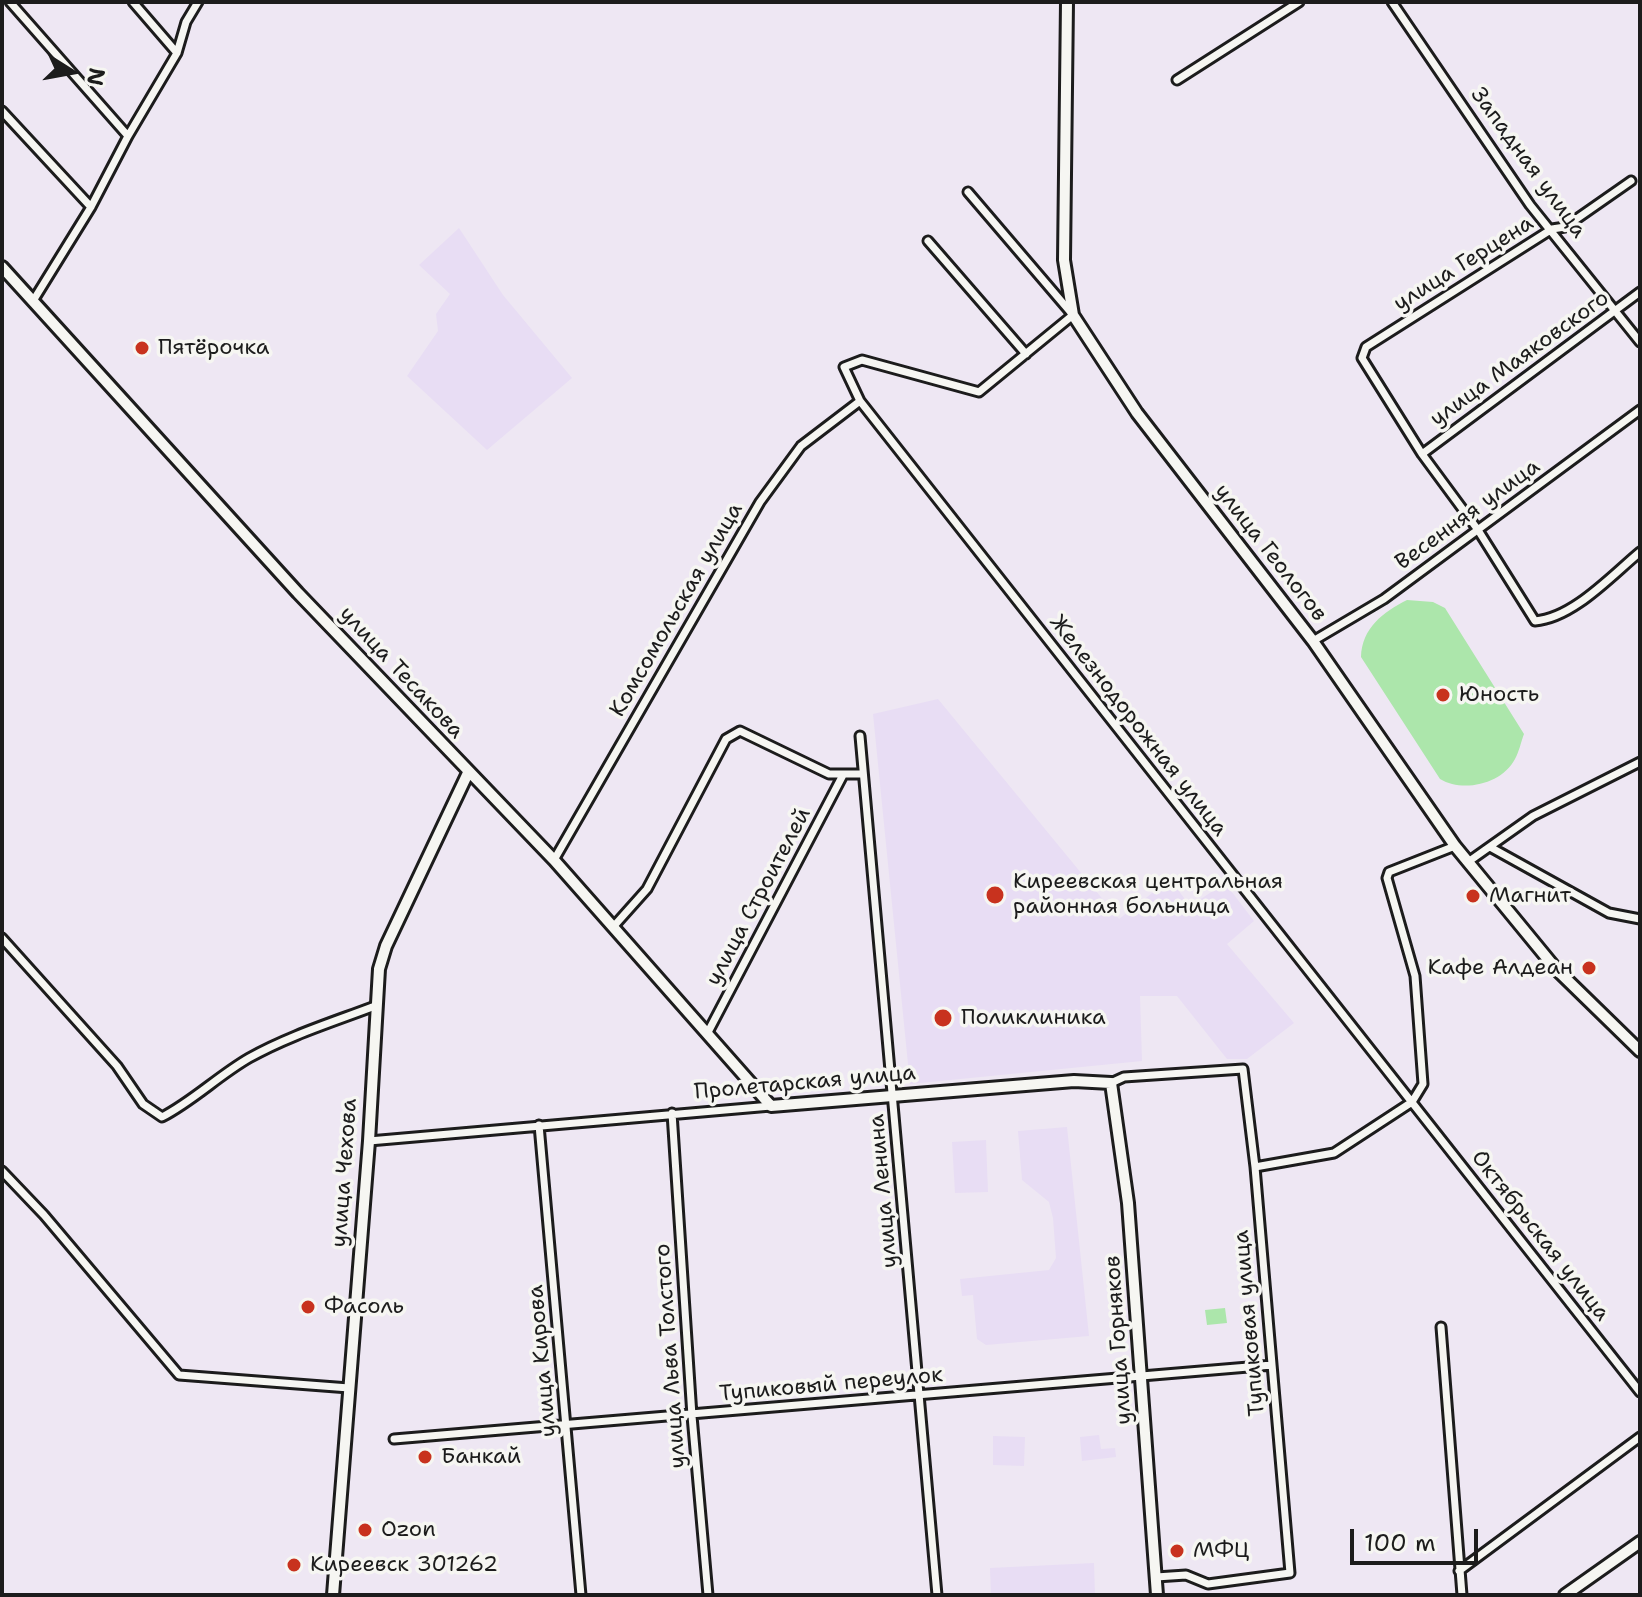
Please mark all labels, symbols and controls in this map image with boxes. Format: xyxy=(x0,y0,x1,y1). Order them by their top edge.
north arrow xyxy=(32,32,112,112)
text: N xyxy=(80,65,112,88)
street label: Западная улица xyxy=(1465,83,1591,243)
street label: улица Герцена xyxy=(1389,211,1539,317)
street label: улица Маяковского xyxy=(1425,285,1615,433)
place label: Пятёрочка xyxy=(158,335,269,361)
marker: Пятёрочка xyxy=(133,339,151,357)
street label: Весенняя улица xyxy=(1391,454,1545,576)
street label: улица Геологов xyxy=(1208,479,1332,627)
street label: Комсомольская улица xyxy=(605,498,749,722)
street label: улица Тесакова xyxy=(333,601,469,745)
street label: Железнодорожная улица xyxy=(1043,610,1233,842)
place label: Юность xyxy=(1459,682,1539,708)
marker: Юность xyxy=(1434,686,1452,704)
street label: улица Строителей xyxy=(701,803,817,991)
place label: Киреевская центральная районная больница xyxy=(1013,869,1283,920)
place label: Магнит xyxy=(1489,883,1571,909)
marker: Киреевская центральная районная больница xyxy=(984,884,1006,906)
marker: Магнит xyxy=(1464,887,1482,905)
place label: Кафе Алдеан xyxy=(1428,955,1573,981)
marker: Кафе Алдеан xyxy=(1580,959,1598,977)
place label: Поликлиника xyxy=(961,1005,1106,1031)
marker: Поликлиника xyxy=(932,1007,954,1029)
street label: Пролетарская улица xyxy=(693,1060,917,1106)
street label: улица Чехова xyxy=(327,1098,363,1248)
street label: улица Ленина xyxy=(864,1113,904,1269)
street label: Октябрьская улица xyxy=(1465,1145,1615,1327)
street label: Тупиковая улица xyxy=(1229,1229,1271,1417)
street label: улица Льва Толстого xyxy=(650,1243,692,1469)
street label: улица Горняков xyxy=(1100,1255,1138,1425)
street label: улица Кирова xyxy=(523,1284,563,1438)
place label: Фасоль xyxy=(324,1294,404,1320)
marker: Фасоль xyxy=(299,1298,317,1316)
street label: Тупиковый переулок xyxy=(718,1362,944,1408)
place label: Банкай xyxy=(441,1444,521,1470)
marker: Банкай xyxy=(416,1448,434,1466)
scale bar xyxy=(1354,1513,1482,1563)
place label: Ozon xyxy=(381,1517,436,1543)
marker: Ozon xyxy=(356,1521,374,1539)
text: 100 m xyxy=(1364,1527,1436,1559)
place label: МФЦ xyxy=(1193,1538,1249,1564)
marker: МФЦ xyxy=(1168,1542,1186,1560)
place label: Киреевск 301262 xyxy=(310,1552,498,1578)
marker: Киреевск 301262 xyxy=(285,1556,303,1574)

